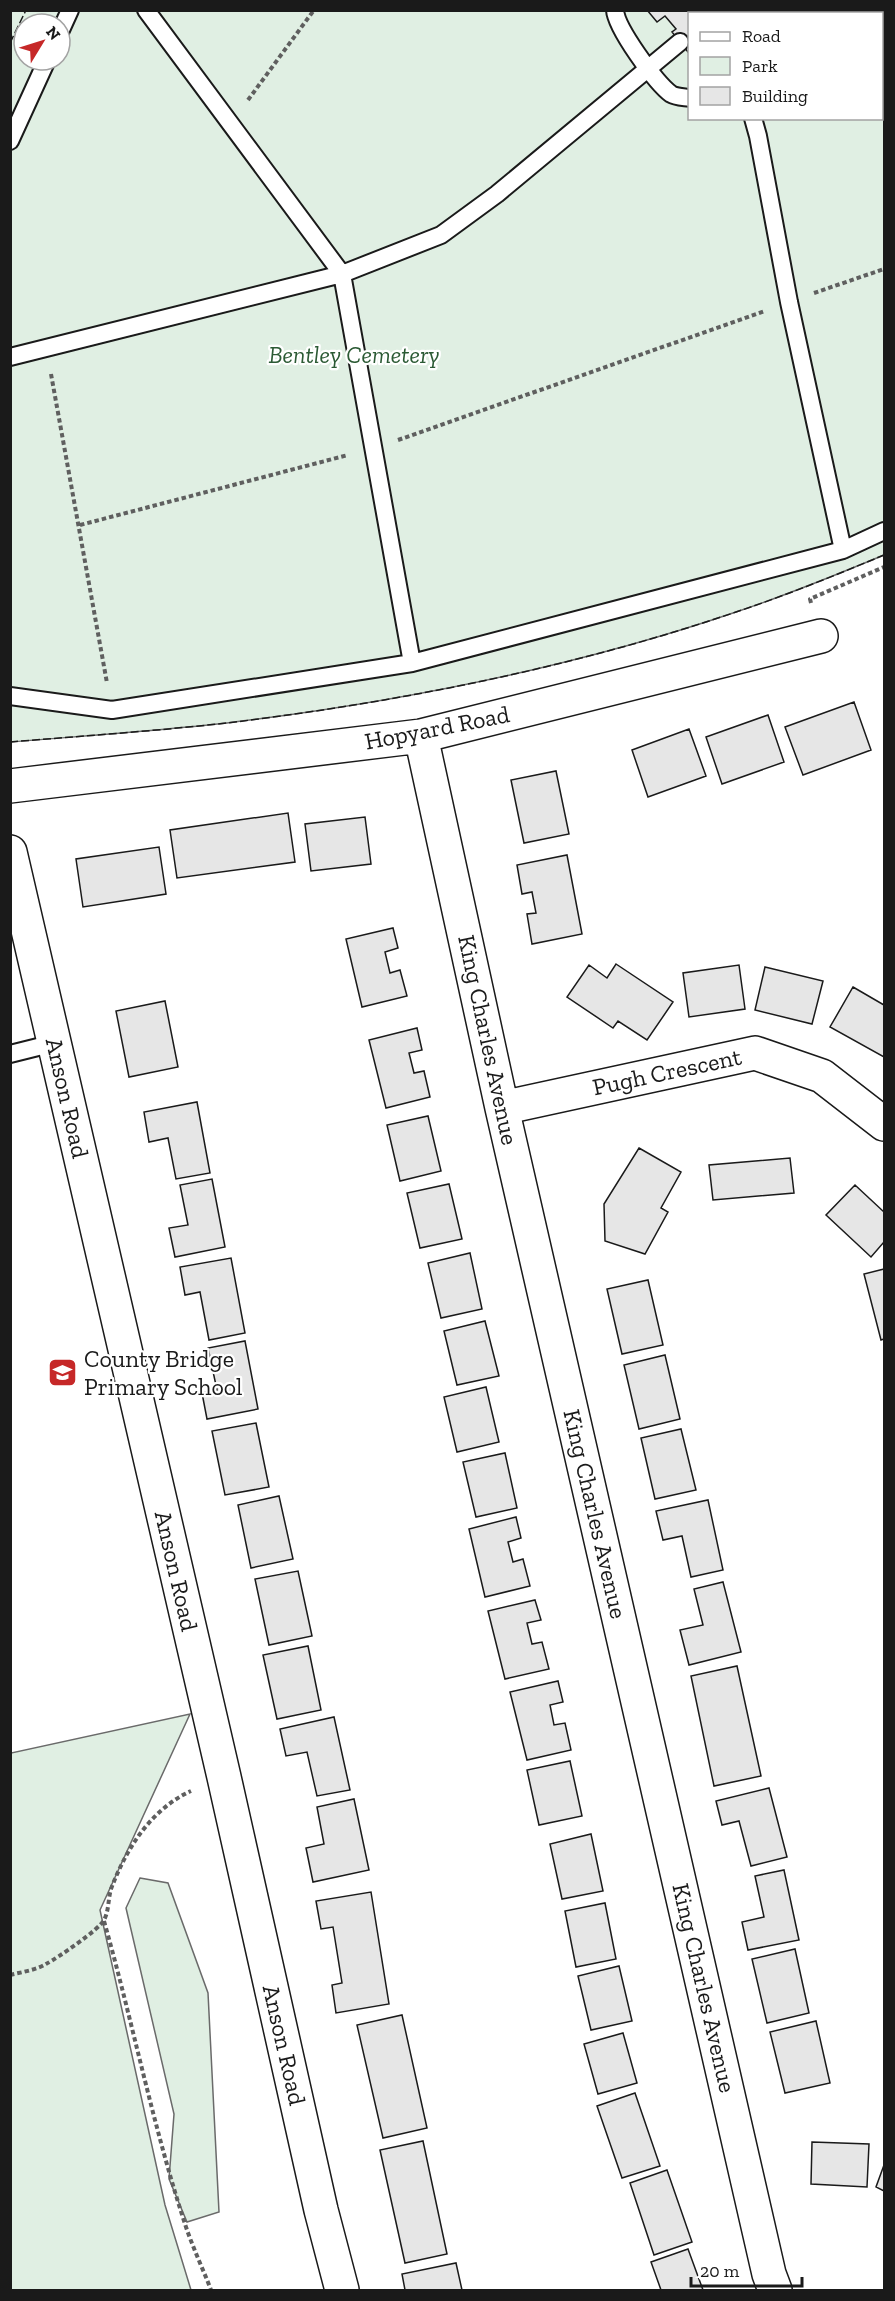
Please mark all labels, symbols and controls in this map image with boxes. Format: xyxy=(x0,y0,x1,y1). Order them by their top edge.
north arrow xyxy=(12,12,72,72)
legend xyxy=(688,12,883,120)
text: N xyxy=(42,22,65,44)
text: Road xyxy=(742,25,781,47)
text: Park xyxy=(742,55,778,77)
text: Building xyxy=(742,85,808,107)
park label: Bentley Cemetery xyxy=(268,340,440,369)
street label: Hopyard Road xyxy=(362,699,512,756)
street label: King Charles Avenue xyxy=(452,932,525,1148)
street label: Anson Road xyxy=(40,1035,95,1161)
street label: Pugh Crescent xyxy=(590,1042,744,1101)
place label: County Bridge Primary School xyxy=(84,1344,242,1401)
school or university icon: County Bridge Primary School xyxy=(47,1357,79,1389)
street label: King Charles Avenue xyxy=(557,1406,634,1621)
street label: Anson Road xyxy=(149,1508,204,1634)
street label: King Charles Avenue xyxy=(666,1880,743,2095)
street label: Anson Road xyxy=(257,1982,312,2108)
scale bar xyxy=(691,2250,802,2288)
text: 20 m xyxy=(700,2260,740,2282)

